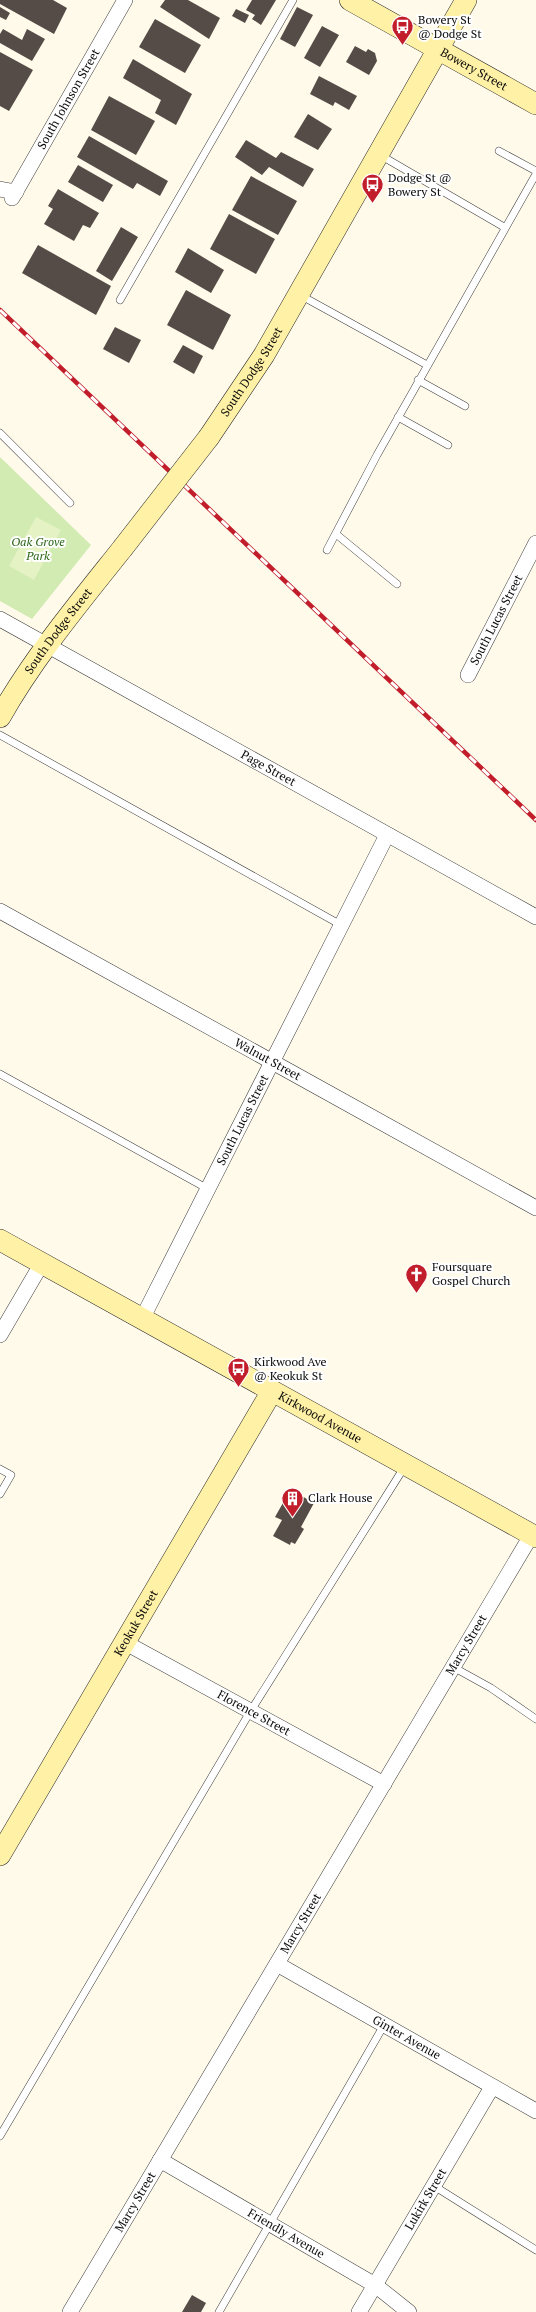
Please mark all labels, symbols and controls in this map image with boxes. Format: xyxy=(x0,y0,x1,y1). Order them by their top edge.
place label: Bowery St @ Dodge St xyxy=(418,12,482,41)
bus stop icon: Bowery St @ Dodge St xyxy=(390,14,416,47)
street label: Bowery Street xyxy=(438,44,511,94)
street label: South Johnson Street xyxy=(33,45,103,152)
place label: Dodge St @ Bowery St xyxy=(388,170,452,199)
bus stop icon: Dodge St @ Bowery St xyxy=(359,172,385,205)
street label: South Dodge Street xyxy=(217,324,286,419)
park label: Oak Grove Park xyxy=(11,534,65,563)
street label: South Lucas Street xyxy=(466,571,526,667)
street label: South Dodge Street xyxy=(21,584,95,677)
street label: Page Street xyxy=(238,746,299,789)
street label: Walnut Street xyxy=(232,1034,304,1084)
street label: South Lucas Street xyxy=(213,1071,272,1168)
place label: Foursquare Gospel Church xyxy=(432,1259,510,1288)
church icon: Foursquare Gospel Church xyxy=(404,1261,430,1294)
place label: Kirkwood Ave @ Keokuk St xyxy=(254,1354,327,1383)
bus stop icon: Kirkwood Ave @ Keokuk St xyxy=(225,1356,251,1389)
street label: Kirkwood Avenue xyxy=(276,1388,365,1446)
building icon: Clark House xyxy=(279,1485,305,1518)
place label: Clark House xyxy=(308,1490,373,1505)
street label: Keokuk Street xyxy=(110,1586,161,1658)
street label: Marcy Street xyxy=(442,1611,490,1677)
street label: Florence Street xyxy=(215,1687,294,1739)
street label: Marcy Street xyxy=(277,1890,324,1956)
street label: Ginter Avenue xyxy=(370,2012,444,2062)
street label: Lukirk Street xyxy=(401,2165,450,2233)
street label: Marcy Street xyxy=(111,2168,159,2235)
street label: Friendly Avenue xyxy=(245,2205,328,2261)

